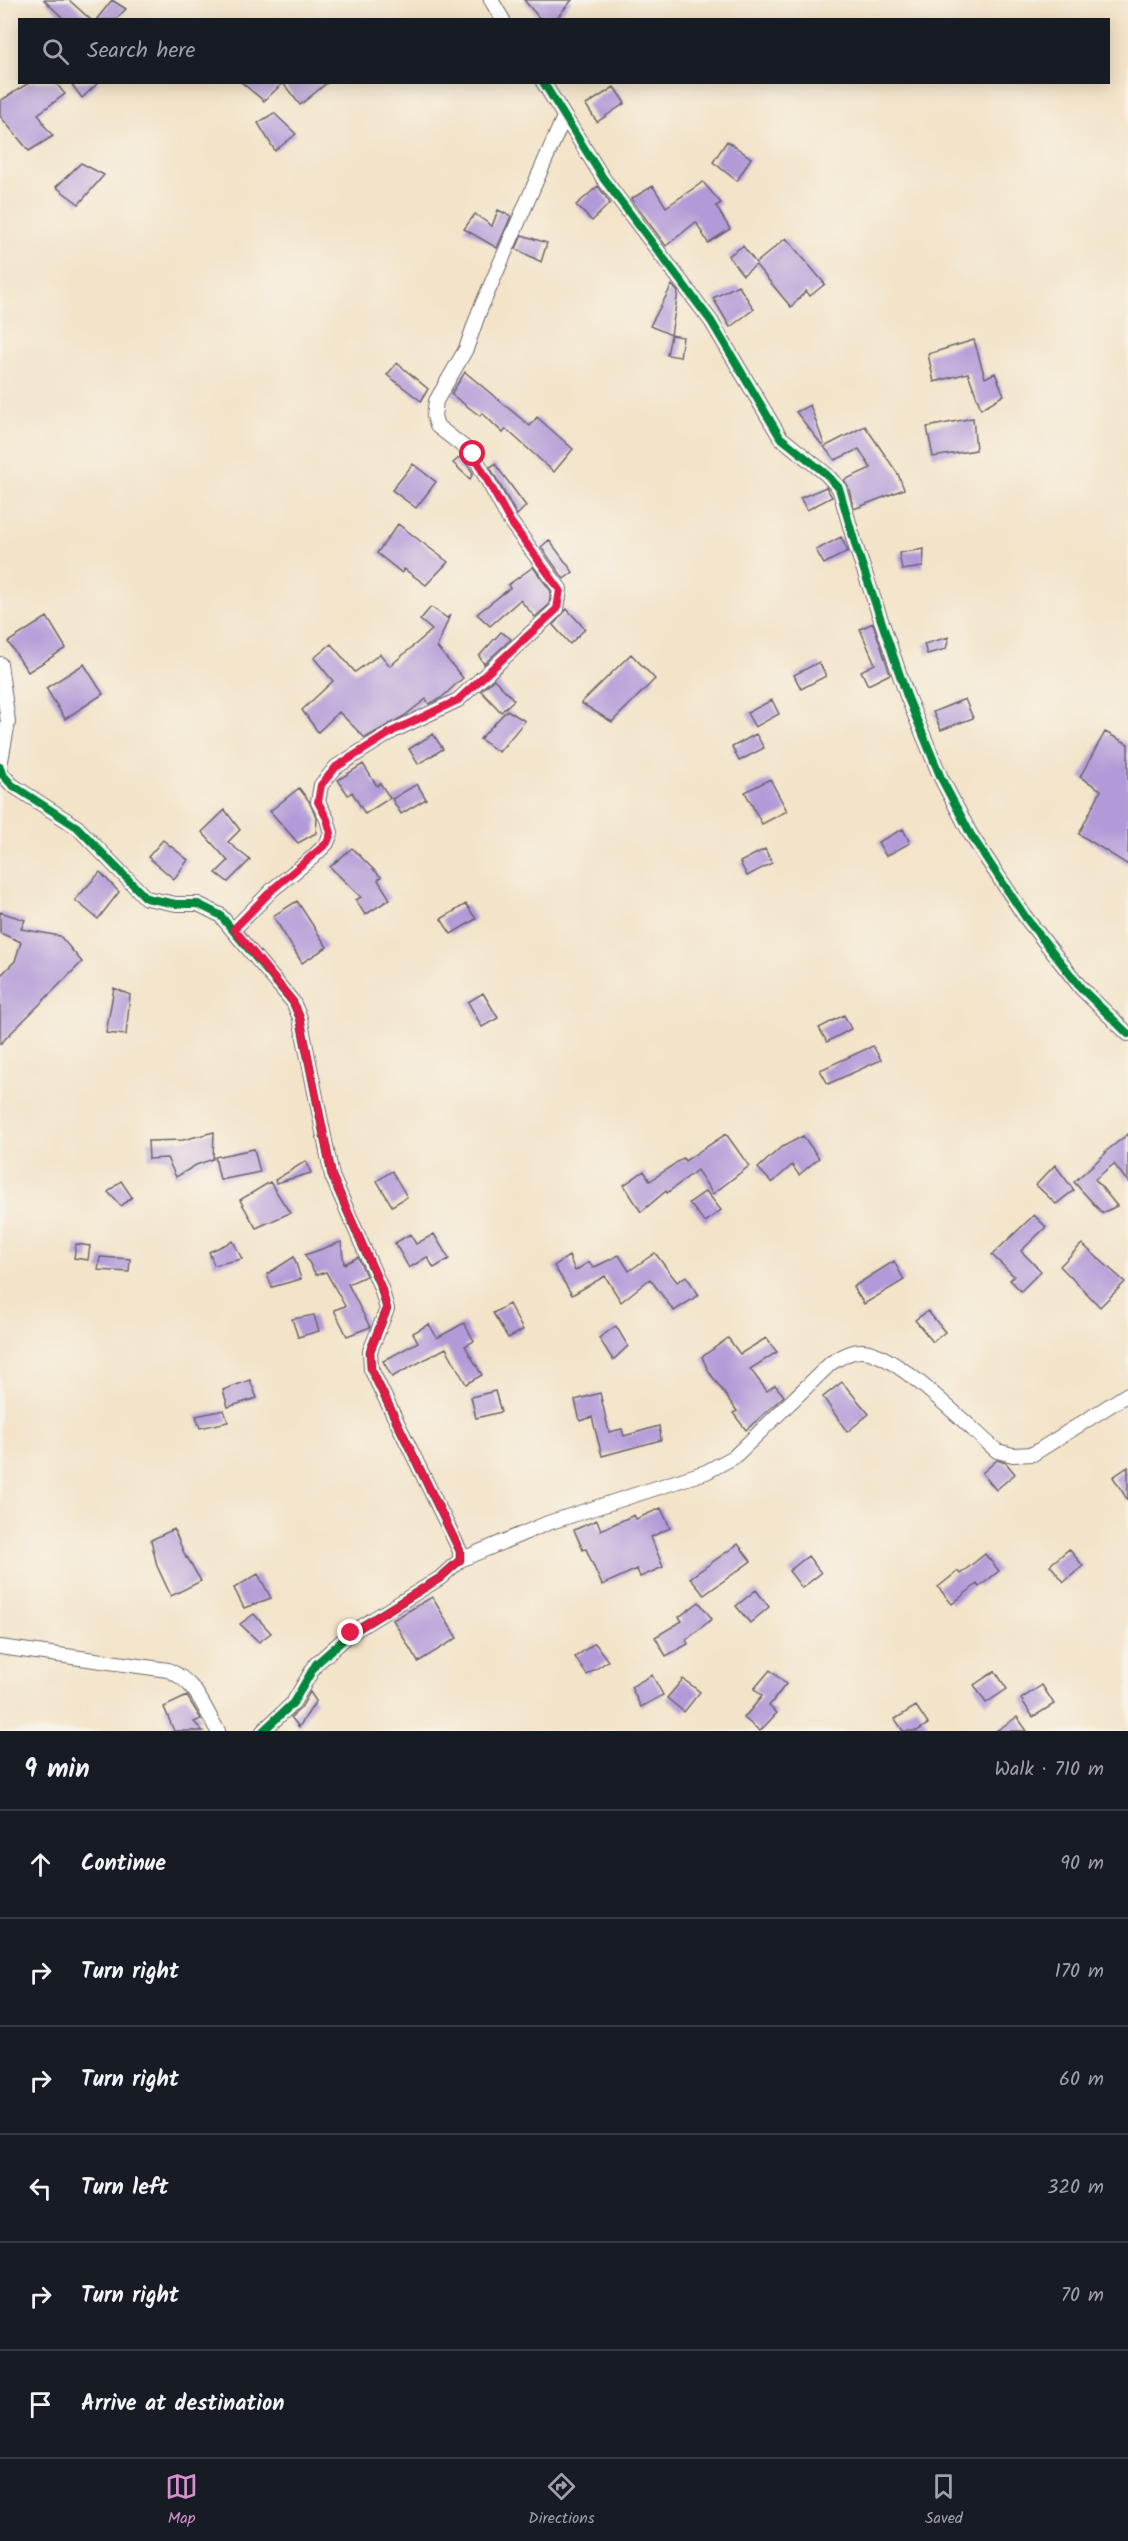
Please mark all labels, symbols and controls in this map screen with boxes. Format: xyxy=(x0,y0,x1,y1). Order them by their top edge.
search box xyxy=(18,18,1110,84)
text: Search here xyxy=(87,34,195,69)
icon: search xyxy=(39,35,72,68)
route start xyxy=(459,440,485,466)
route end xyxy=(337,1619,363,1645)
text: 9 min xyxy=(24,1749,90,1791)
text: Walk · 710 m xyxy=(994,1754,1104,1786)
text: Continue xyxy=(81,1847,166,1882)
icon: ahead xyxy=(24,1848,57,1881)
text: 90 m xyxy=(1060,1848,1104,1880)
text: Turn right xyxy=(81,1955,179,1990)
icon: right xyxy=(24,1956,57,1989)
text: 170 m xyxy=(1055,1956,1104,1988)
text: Turn right xyxy=(81,2063,179,2098)
icon: right xyxy=(24,2064,57,2097)
text: 60 m xyxy=(1059,2064,1104,2096)
text: Turn left xyxy=(81,2171,168,2206)
icon: left xyxy=(24,2172,57,2205)
text: 320 m xyxy=(1047,2172,1104,2204)
text: Turn right xyxy=(81,2279,179,2314)
icon: right xyxy=(24,2280,57,2313)
text: 70 m xyxy=(1061,2280,1104,2312)
text: Arrive at destination xyxy=(81,2387,284,2422)
icon: arrive xyxy=(24,2388,57,2421)
tab: Map xyxy=(165,2470,198,2531)
tab: Directions xyxy=(528,2470,595,2531)
tab: Saved xyxy=(925,2470,963,2531)

